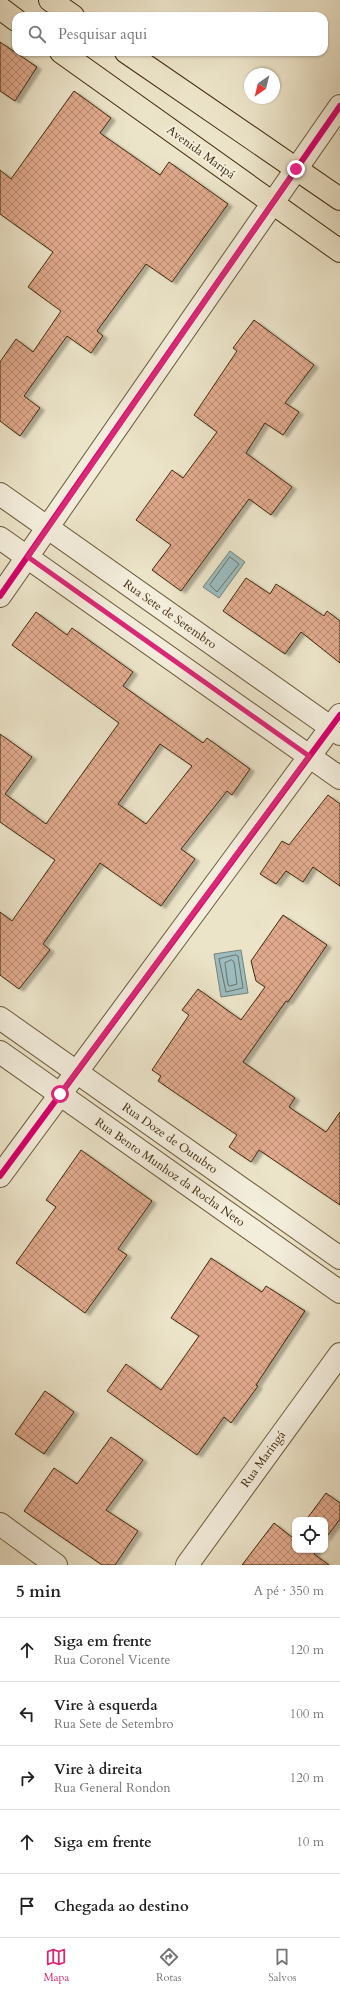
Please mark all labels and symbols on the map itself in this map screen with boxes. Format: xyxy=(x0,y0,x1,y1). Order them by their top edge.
north arrow xyxy=(244,68,280,104)
street label: Avenida Maripá xyxy=(164,122,239,183)
route end xyxy=(287,160,305,178)
street label: Rua Sete de Setembro xyxy=(120,576,220,653)
route start xyxy=(51,1085,69,1103)
street label: Rua Doze de Outubro xyxy=(119,1099,221,1177)
street label: Rua Bento Munhoz da Rocha Neto xyxy=(92,1114,249,1230)
street label: Rua Maringá xyxy=(237,1427,289,1491)

